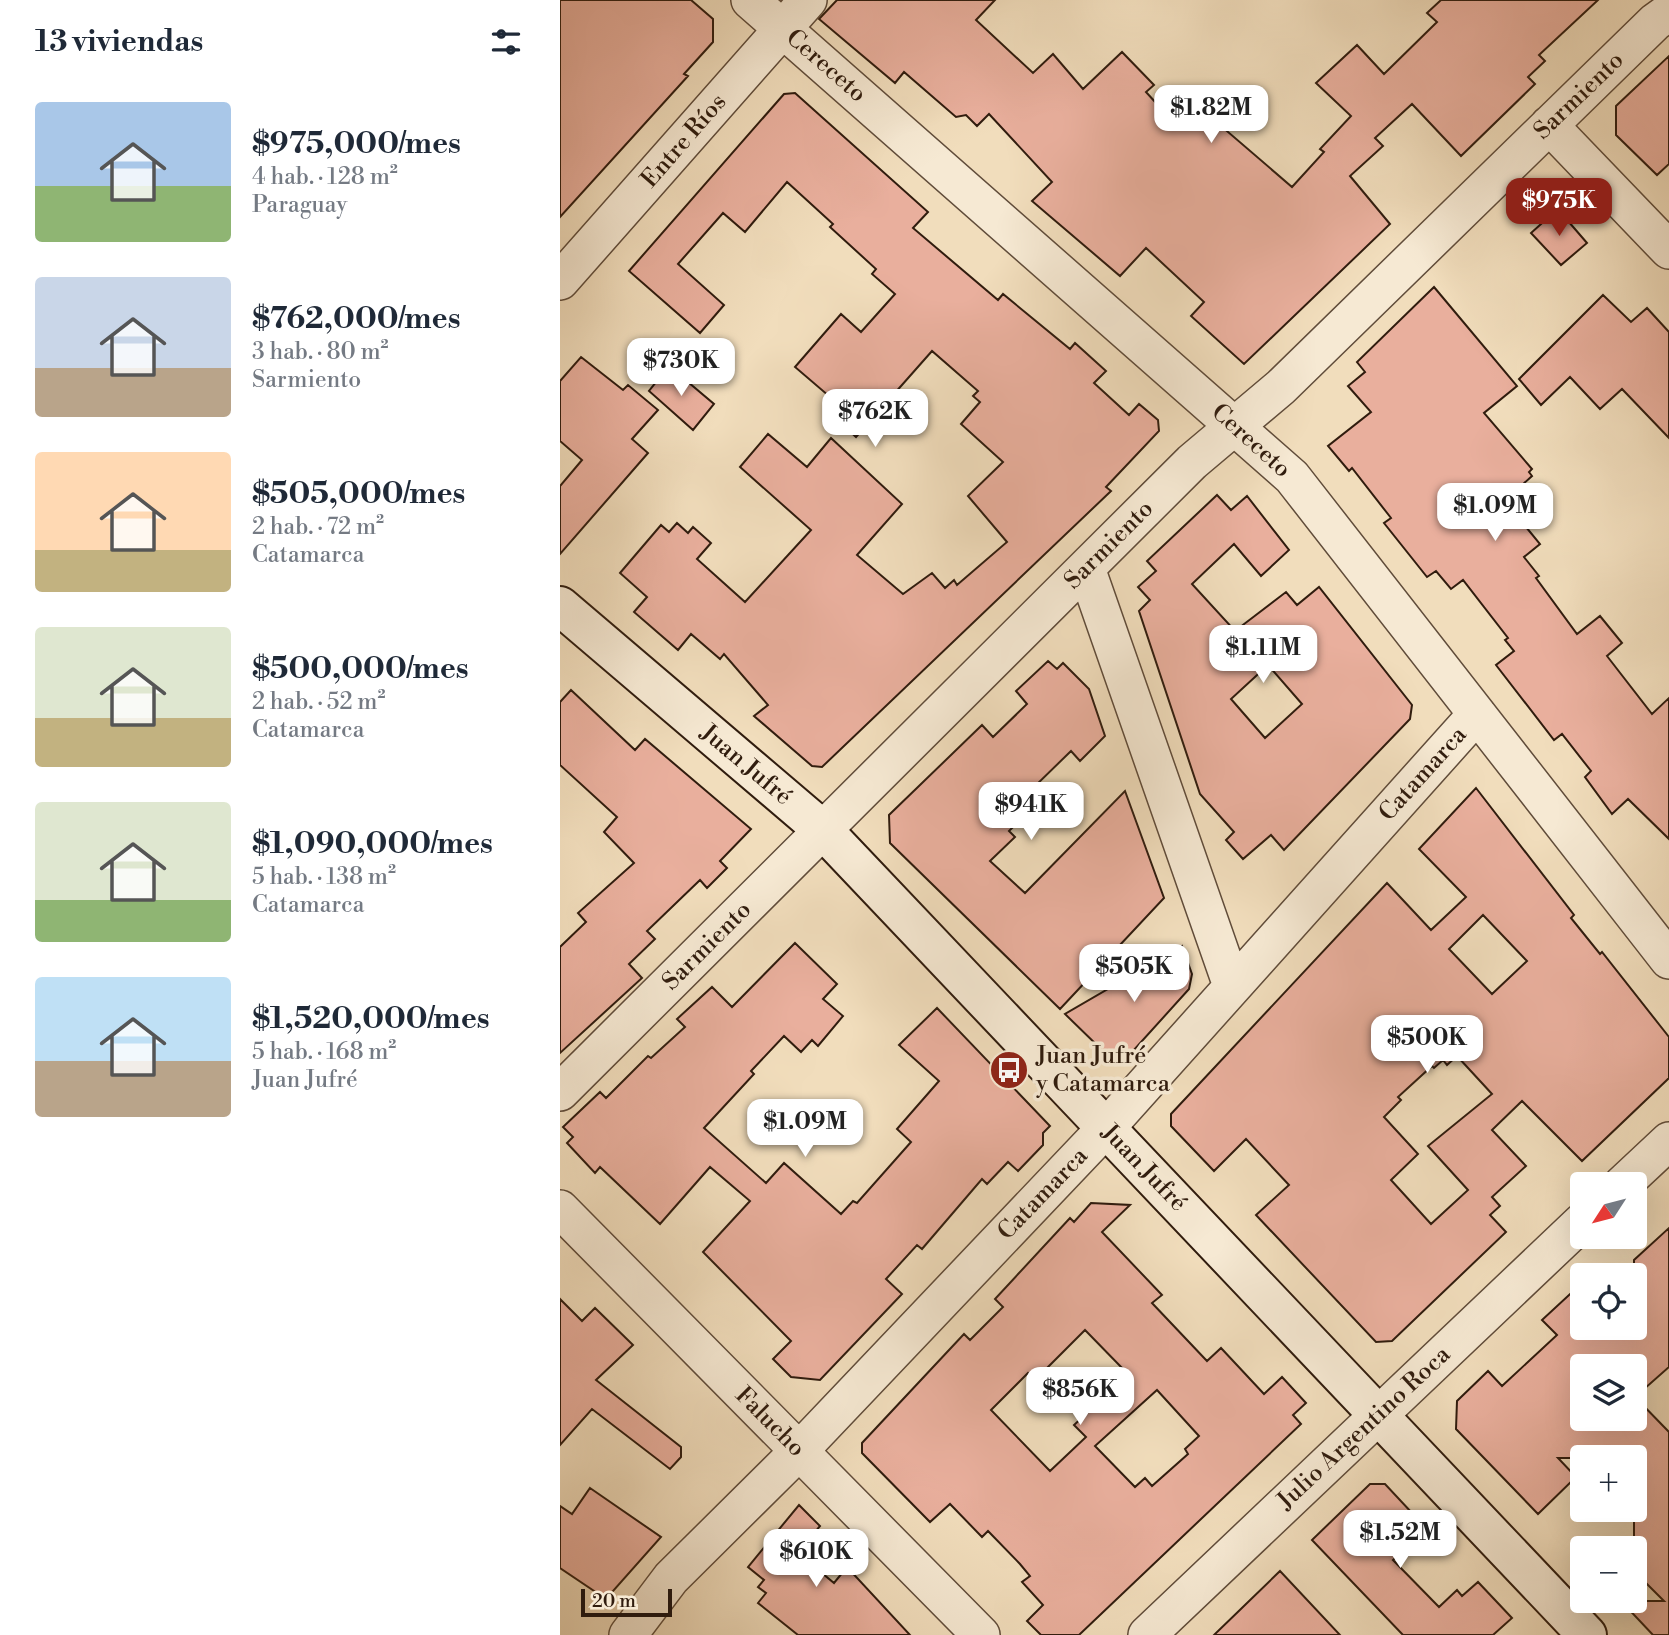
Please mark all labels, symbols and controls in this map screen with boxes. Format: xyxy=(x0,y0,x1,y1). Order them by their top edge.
text: 13 viviendas xyxy=(35,23,203,61)
icon: filters xyxy=(487,23,525,61)
street label: Cereceto xyxy=(780,23,872,109)
street label: Sarmiento xyxy=(1528,46,1630,146)
pin: $1.82M xyxy=(1154,86,1268,145)
street label: Entre Ríos xyxy=(635,88,733,194)
text: $1.82M xyxy=(1170,94,1252,122)
text: $975,000/mes xyxy=(252,125,461,163)
icon: home xyxy=(91,130,175,214)
text: 4 hab. · 128 m² xyxy=(252,163,398,191)
pin: $975K xyxy=(1510,178,1608,238)
text: $975K xyxy=(1522,187,1596,215)
text: Paraguay xyxy=(252,191,347,219)
text: $762,000/mes xyxy=(252,300,461,338)
icon: home xyxy=(91,305,175,389)
text: 3 hab. · 80 m² xyxy=(252,338,389,366)
pin: $730K xyxy=(632,338,730,398)
text: $730K xyxy=(643,347,719,375)
text: Sarmiento xyxy=(252,366,361,394)
pin: $762K xyxy=(826,390,924,449)
street label: Cereceto xyxy=(1205,397,1297,485)
text: $762K xyxy=(838,398,912,426)
text: $505,000/mes xyxy=(252,475,465,513)
icon: home xyxy=(91,480,175,564)
pin: $1.09M xyxy=(1438,484,1552,543)
text: $1.09M xyxy=(1453,492,1537,520)
street label: Sarmiento xyxy=(1058,494,1160,596)
text: 2 hab. · 72 m² xyxy=(252,513,384,541)
text: Catamarca xyxy=(252,541,364,569)
pin: $1.11M xyxy=(1206,626,1320,685)
text: $1.11M xyxy=(1225,634,1301,662)
text: $500,000/mes xyxy=(252,650,469,688)
icon: home xyxy=(91,655,175,739)
text: 2 hab. · 52 m² xyxy=(252,688,386,716)
text: Catamarca xyxy=(252,716,364,744)
street label: Juan Jufré xyxy=(693,717,798,812)
street label: Catamarca xyxy=(1373,720,1474,828)
pin: $941K xyxy=(982,782,1080,842)
text: $941K xyxy=(995,791,1067,819)
text: $1,090,000/mes xyxy=(252,825,493,863)
icon: home xyxy=(91,830,175,914)
text: 5 hab. · 138 m² xyxy=(252,863,396,891)
text: Catamarca xyxy=(252,891,364,919)
street label: Sarmiento xyxy=(656,895,758,997)
pin: $505K xyxy=(1085,944,1183,1004)
text: $505K xyxy=(1095,953,1173,981)
text: $1,520,000/mes xyxy=(252,1000,490,1038)
icon: home xyxy=(91,1005,175,1089)
pin: $500K xyxy=(1378,1016,1476,1075)
text: $500K xyxy=(1387,1024,1467,1052)
text: 5 hab. · 168 m² xyxy=(252,1038,396,1066)
place label: Juan Jufré y Catamarca xyxy=(1035,1041,1171,1099)
bus stop icon: Juan Jufré y Catamarca xyxy=(988,1049,1030,1091)
text: Juan Jufré xyxy=(252,1066,358,1094)
pin: $1.09M xyxy=(748,1100,862,1159)
text: $1.09M xyxy=(763,1108,847,1136)
street label: Juan Jufré xyxy=(1094,1117,1193,1218)
street label: Catamarca xyxy=(992,1141,1095,1247)
north arrow xyxy=(1570,1172,1647,1250)
map controls xyxy=(1570,1172,1647,1613)
button: locate xyxy=(1570,1263,1647,1340)
street label: Julio Argentino Roca xyxy=(1270,1339,1457,1517)
button: layers xyxy=(1570,1354,1647,1431)
pin: $856K xyxy=(1031,1368,1129,1427)
text: $856K xyxy=(1042,1376,1118,1404)
street label: Falucho xyxy=(729,1381,811,1463)
button: + xyxy=(1570,1445,1647,1522)
pin: $1.52M xyxy=(1343,1510,1457,1570)
text: $1.52M xyxy=(1359,1519,1441,1547)
pin: $610K xyxy=(767,1530,865,1589)
button: − xyxy=(1570,1536,1647,1613)
text: $610K xyxy=(779,1538,853,1566)
scale bar xyxy=(581,1586,672,1618)
text: 20 m xyxy=(592,1589,636,1613)

